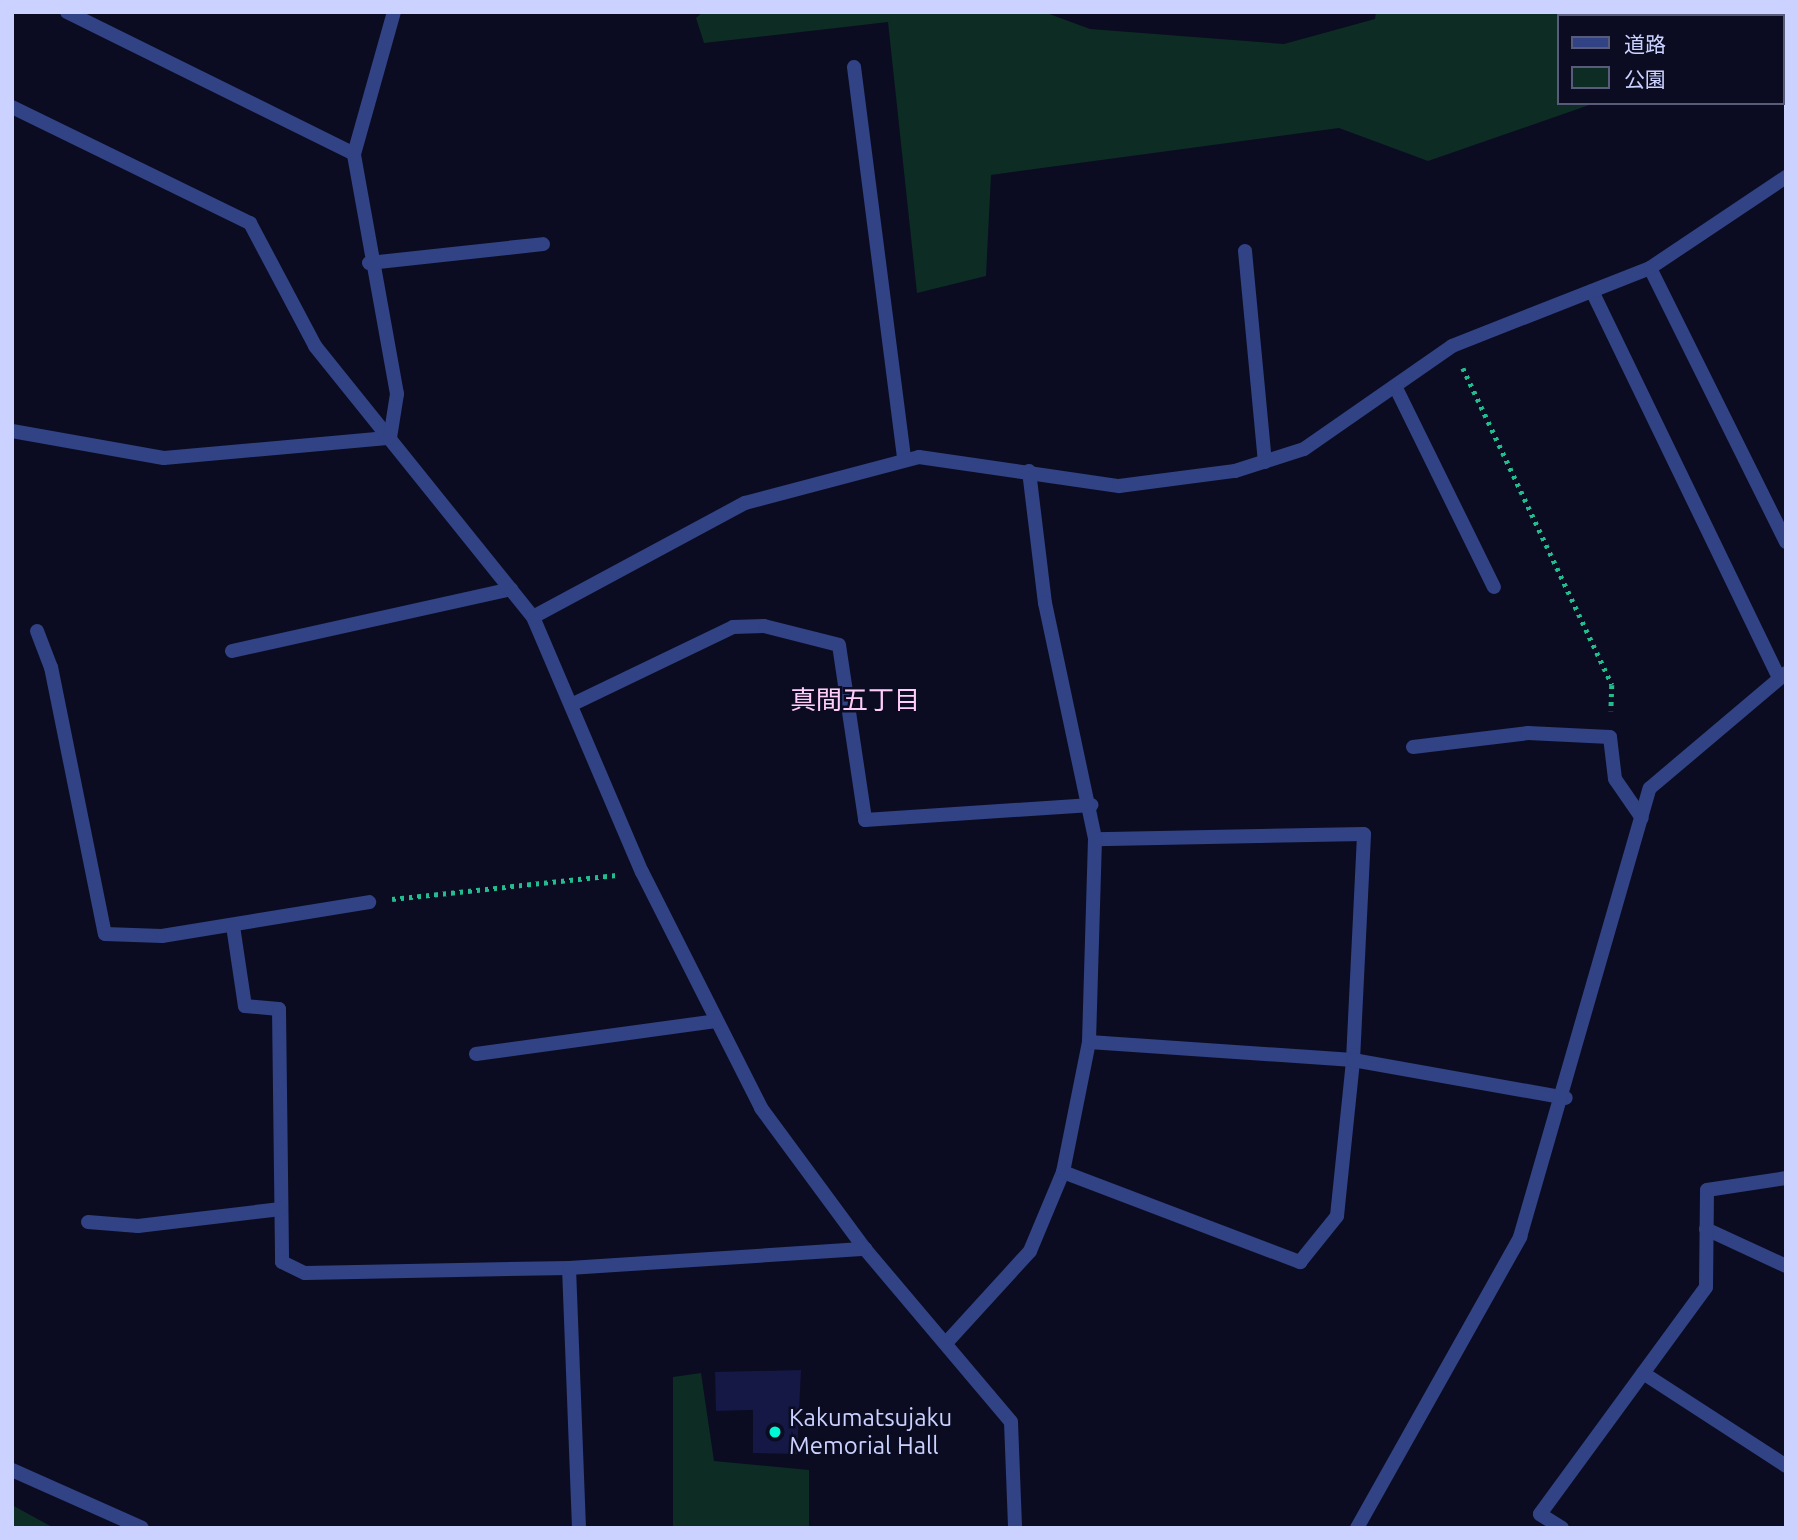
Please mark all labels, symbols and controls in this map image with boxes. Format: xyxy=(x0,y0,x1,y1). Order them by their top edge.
legend xyxy=(1556,14,1784,105)
text: 道路 xyxy=(1624,32,1666,56)
text: 公園 xyxy=(1624,67,1666,91)
district label: 真間五丁目 xyxy=(790,684,920,716)
place label: Kakumatsujaku Memorial Hall xyxy=(789,1404,952,1460)
marker: Kakumatsujaku Memorial Hall xyxy=(767,1424,783,1440)

